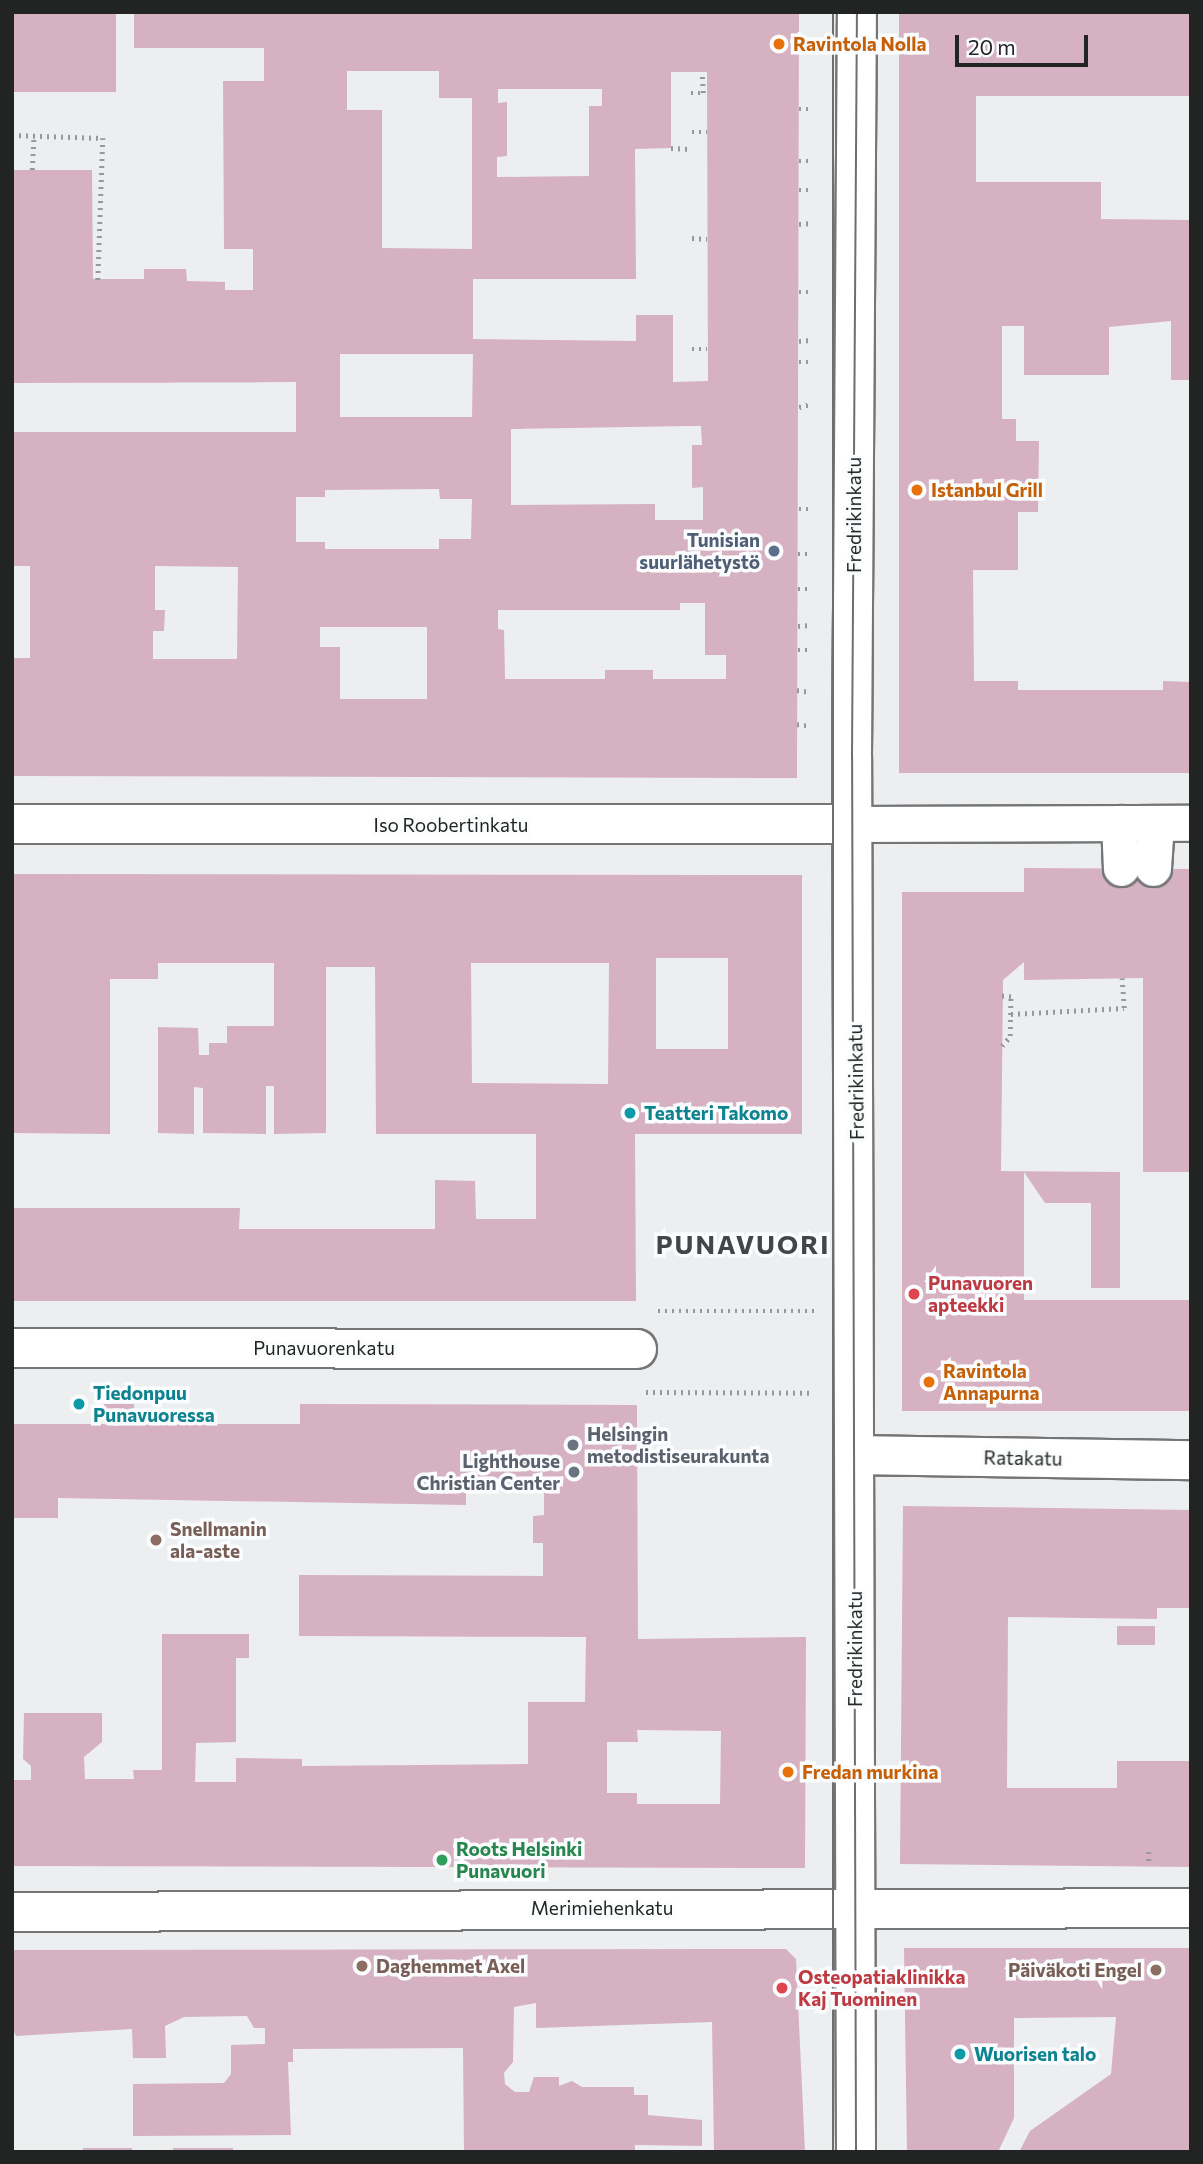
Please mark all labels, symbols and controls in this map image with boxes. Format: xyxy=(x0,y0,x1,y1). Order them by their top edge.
scale bar xyxy=(958,21,1091,65)
place label: Ravintola Nolla xyxy=(793,33,926,55)
text: 20 m xyxy=(968,34,1016,59)
marker: Ravintola Nolla xyxy=(771,36,787,52)
street label: Fredrikinkatu xyxy=(843,457,865,573)
place label: Istanbul Grill xyxy=(931,479,1043,501)
marker: Istanbul Grill xyxy=(909,482,925,498)
place label: Tunisian suurlähetystö xyxy=(639,529,760,573)
marker: Tunisian suurlähetystö xyxy=(766,543,782,559)
street label: Iso Roobertinkatu xyxy=(374,814,528,836)
street label: Fredrikinkatu xyxy=(844,1024,868,1140)
place label: Teatteri Takomo xyxy=(644,1102,788,1124)
marker: Teatteri Takomo xyxy=(622,1105,638,1121)
district label: PUNAVUORI xyxy=(657,1228,829,1260)
place label: Punavuoren apteekki xyxy=(928,1272,1033,1316)
marker: Punavuoren apteekki xyxy=(906,1286,922,1302)
street label: Punavuorenkatu xyxy=(253,1337,395,1359)
place label: Ravintola Annapurna xyxy=(943,1360,1040,1404)
marker: Ravintola Annapurna xyxy=(921,1374,937,1390)
place label: Tiedonpuu Punavuoressa xyxy=(93,1382,215,1426)
marker: Tiedonpuu Punavuoressa xyxy=(71,1396,87,1412)
place label: Helsingin metodistiseurakunta xyxy=(587,1423,769,1467)
marker: Helsingin metodistiseurakunta xyxy=(565,1437,581,1453)
street label: Ratakatu xyxy=(983,1446,1063,1470)
place label: Lighthouse Christian Center xyxy=(416,1450,560,1494)
marker: Lighthouse Christian Center xyxy=(566,1464,582,1480)
place label: Snellmanin ala-aste xyxy=(170,1518,267,1562)
marker: Snellmanin ala-aste xyxy=(148,1532,164,1548)
street label: Fredrikinkatu xyxy=(844,1591,866,1707)
place label: Fredan murkina xyxy=(802,1761,939,1783)
marker: Fredan murkina xyxy=(780,1764,796,1780)
place label: Roots Helsinki Punavuori xyxy=(456,1838,582,1882)
marker: Roots Helsinki Punavuori xyxy=(434,1852,450,1868)
street label: Merimiehenkatu xyxy=(531,1897,673,1919)
place label: Daghemmet Axel xyxy=(376,1955,525,1977)
marker: Daghemmet Axel xyxy=(354,1958,370,1974)
place label: Päiväkoti Engel xyxy=(1008,1959,1142,1981)
marker: Päiväkoti Engel xyxy=(1148,1962,1164,1978)
place label: Osteopatiaklinikka Kaj Tuominen xyxy=(798,1966,966,2010)
marker: Osteopatiaklinikka Kaj Tuominen xyxy=(772,1978,792,1998)
place label: Wuorisen talo xyxy=(974,2043,1096,2065)
marker: Wuorisen talo xyxy=(952,2046,968,2062)

